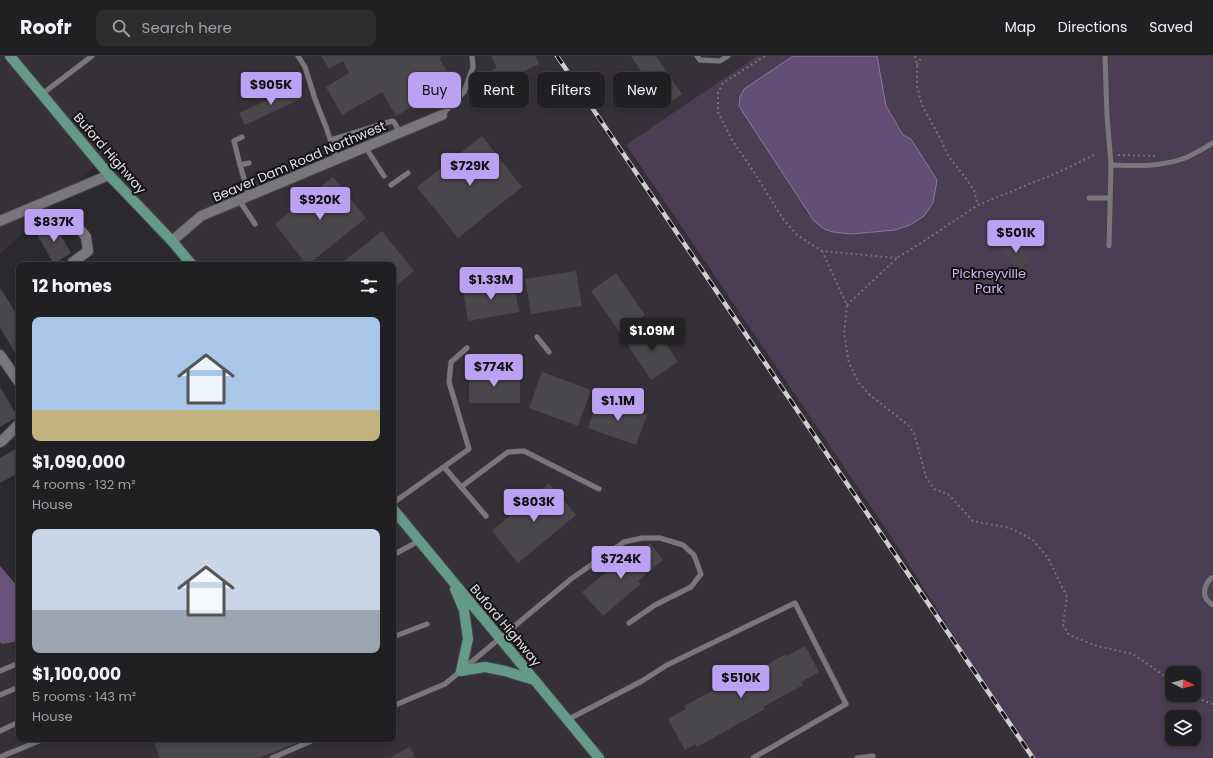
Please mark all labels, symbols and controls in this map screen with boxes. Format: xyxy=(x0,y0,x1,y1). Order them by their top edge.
search box xyxy=(96,10,376,46)
text: Roofr xyxy=(20,14,72,41)
icon: search xyxy=(110,17,132,39)
text: Search here xyxy=(142,17,232,38)
text: Map xyxy=(1005,17,1036,37)
text: Directions xyxy=(1058,17,1127,37)
text: Saved xyxy=(1149,17,1193,37)
pin: $905K xyxy=(243,72,299,106)
chip: Buy xyxy=(408,72,461,108)
chip: Rent xyxy=(469,72,529,108)
chip: Filters xyxy=(537,72,605,108)
chip: New xyxy=(613,72,671,108)
text: $905K xyxy=(250,75,292,94)
street label: Buford Highway xyxy=(69,109,151,199)
street label: Beaver Dam Road Northwest xyxy=(210,116,389,207)
pin: $729K xyxy=(442,153,498,187)
text: $729K xyxy=(450,156,490,175)
pin: $920K xyxy=(292,187,348,221)
text: $920K xyxy=(299,190,341,209)
pin: $837K xyxy=(26,209,82,243)
text: $837K xyxy=(34,212,74,231)
pin: $501K xyxy=(988,220,1044,254)
text: $501K xyxy=(996,223,1036,242)
park label: Pickneyville Park xyxy=(952,264,1026,298)
pin: $1.33M xyxy=(458,267,524,301)
text: $1.33M xyxy=(469,270,513,289)
text: 12 homes xyxy=(32,274,112,298)
icon: filters xyxy=(358,275,380,297)
pin: $1.09M xyxy=(619,318,685,352)
text: $1.09M xyxy=(629,321,675,340)
icon: home xyxy=(170,343,242,415)
pin: $774K xyxy=(466,354,522,388)
text: $774K xyxy=(474,357,514,376)
pin: $1.1M xyxy=(590,388,646,422)
text: $1.1M xyxy=(601,391,635,410)
text: $1,090,000 xyxy=(32,450,125,474)
text: 4 rooms · 132 m² xyxy=(32,475,135,494)
pin: $803K xyxy=(506,489,562,523)
text: $803K xyxy=(513,492,555,511)
text: House xyxy=(32,495,72,514)
pin: $724K xyxy=(593,546,649,580)
text: $724K xyxy=(601,549,641,568)
icon: home xyxy=(170,555,242,627)
street label: Buford Highway xyxy=(466,580,546,671)
text: $1,100,000 xyxy=(32,662,121,686)
pin: $510K xyxy=(713,665,769,699)
north arrow xyxy=(1165,666,1201,702)
map controls xyxy=(1165,666,1201,746)
text: $510K xyxy=(721,668,761,687)
text: 5 rooms · 143 m² xyxy=(32,687,136,706)
text: House xyxy=(32,707,72,726)
button: layers xyxy=(1165,710,1201,746)

